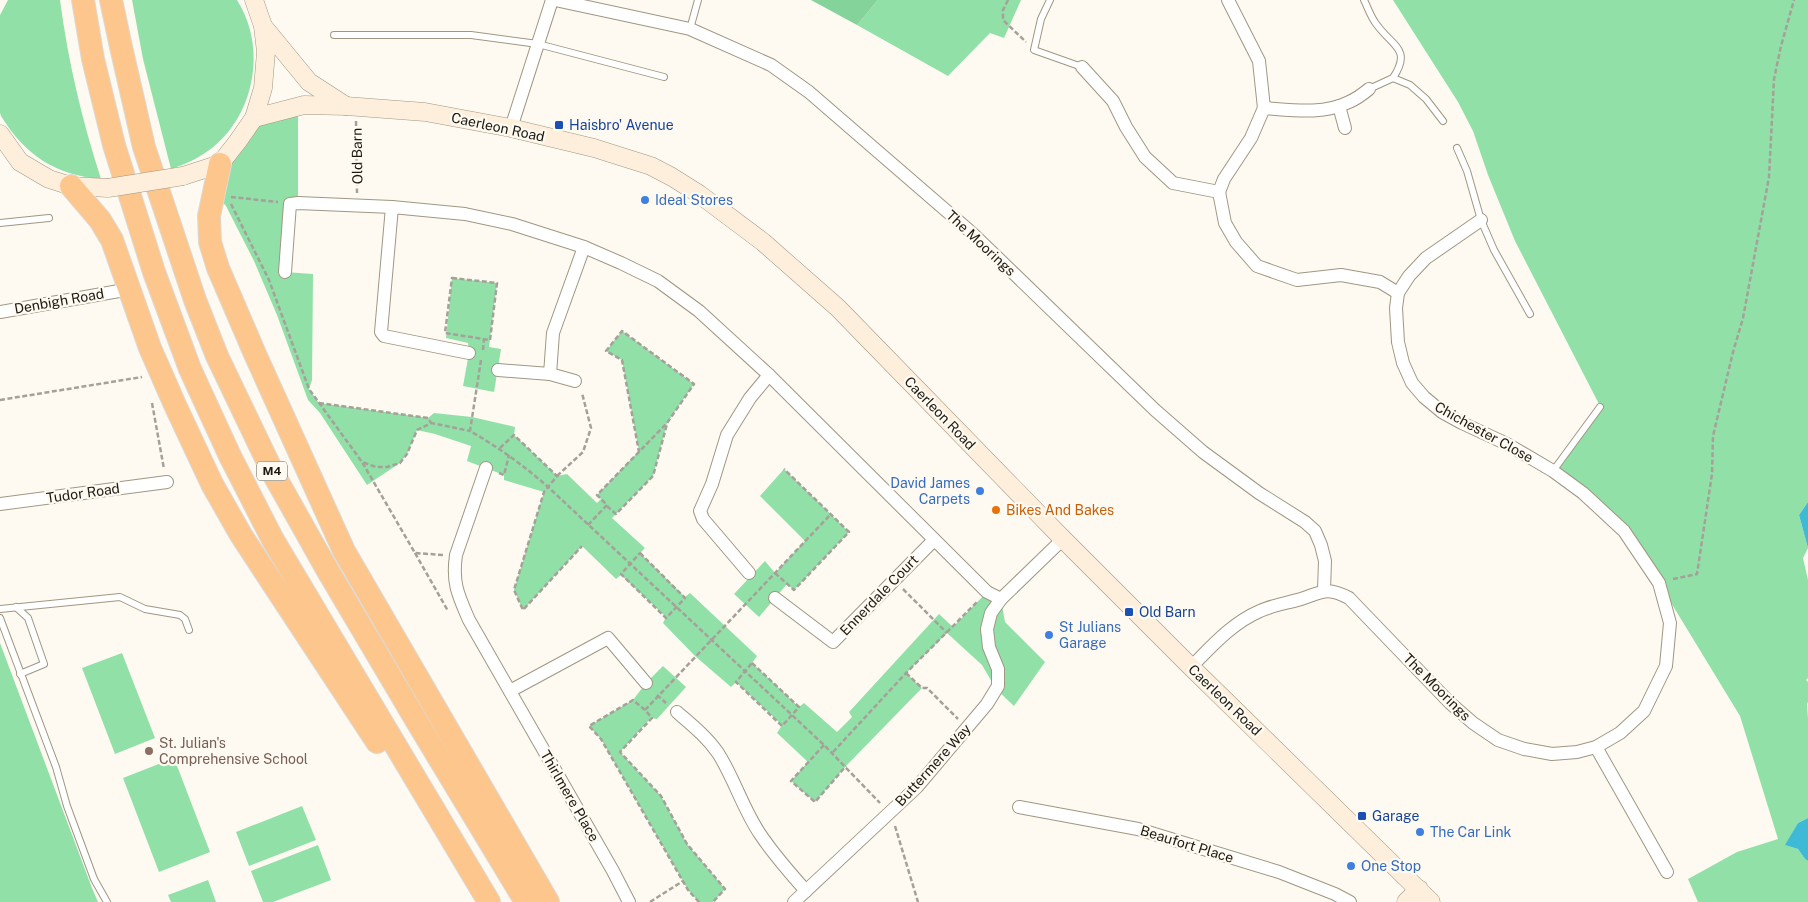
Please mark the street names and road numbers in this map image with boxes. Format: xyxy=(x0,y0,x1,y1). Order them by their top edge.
street label: Caerleon Road xyxy=(450,109,546,145)
street label: Old Barn xyxy=(349,128,365,184)
street label: The Moorings xyxy=(943,207,1019,279)
street label: Denbigh Road xyxy=(13,285,105,317)
street label: Caerleon Road xyxy=(901,373,979,453)
street label: Chichester Close xyxy=(1432,398,1536,466)
road number: M4 xyxy=(257,462,287,481)
street label: Tudor Road xyxy=(45,480,121,506)
street label: Ennerdale Court xyxy=(837,551,921,639)
street label: The Moorings xyxy=(1400,650,1474,724)
street label: Caerleon Road xyxy=(1185,661,1265,739)
street label: Buttermere Way xyxy=(892,720,974,809)
street label: Thirlmere Place xyxy=(537,748,603,844)
street label: Beaufort Place xyxy=(1138,822,1236,866)

